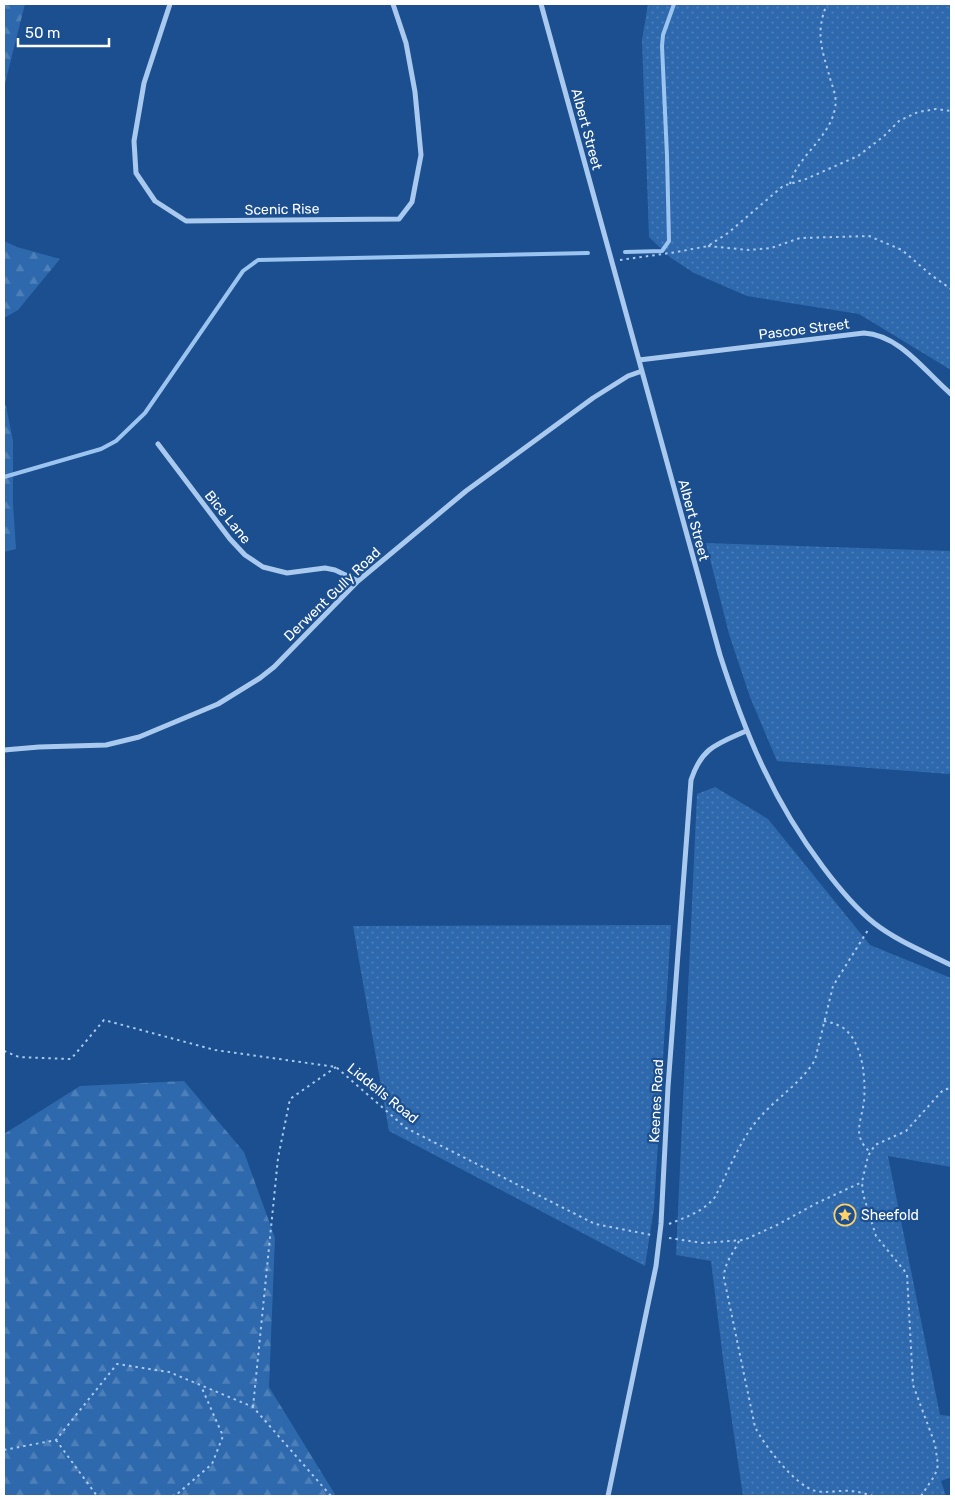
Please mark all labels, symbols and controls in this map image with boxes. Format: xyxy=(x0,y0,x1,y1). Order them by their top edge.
scale bar xyxy=(18,15,109,47)
text: 50 m xyxy=(25,24,60,42)
street label: Albert Street xyxy=(567,87,606,172)
street label: Scenic Rise xyxy=(244,200,320,219)
street label: Pascoe Street xyxy=(758,315,851,343)
street label: Albert Street xyxy=(674,478,713,563)
street label: Bice Lane xyxy=(201,487,254,548)
street label: Derwent Gully Road xyxy=(281,544,384,645)
street label: Keenes Road xyxy=(646,1059,667,1143)
street label: Liddells Road xyxy=(344,1060,422,1127)
place icon: Sheefold xyxy=(833,1203,857,1227)
place label: Sheefold xyxy=(861,1207,919,1224)

